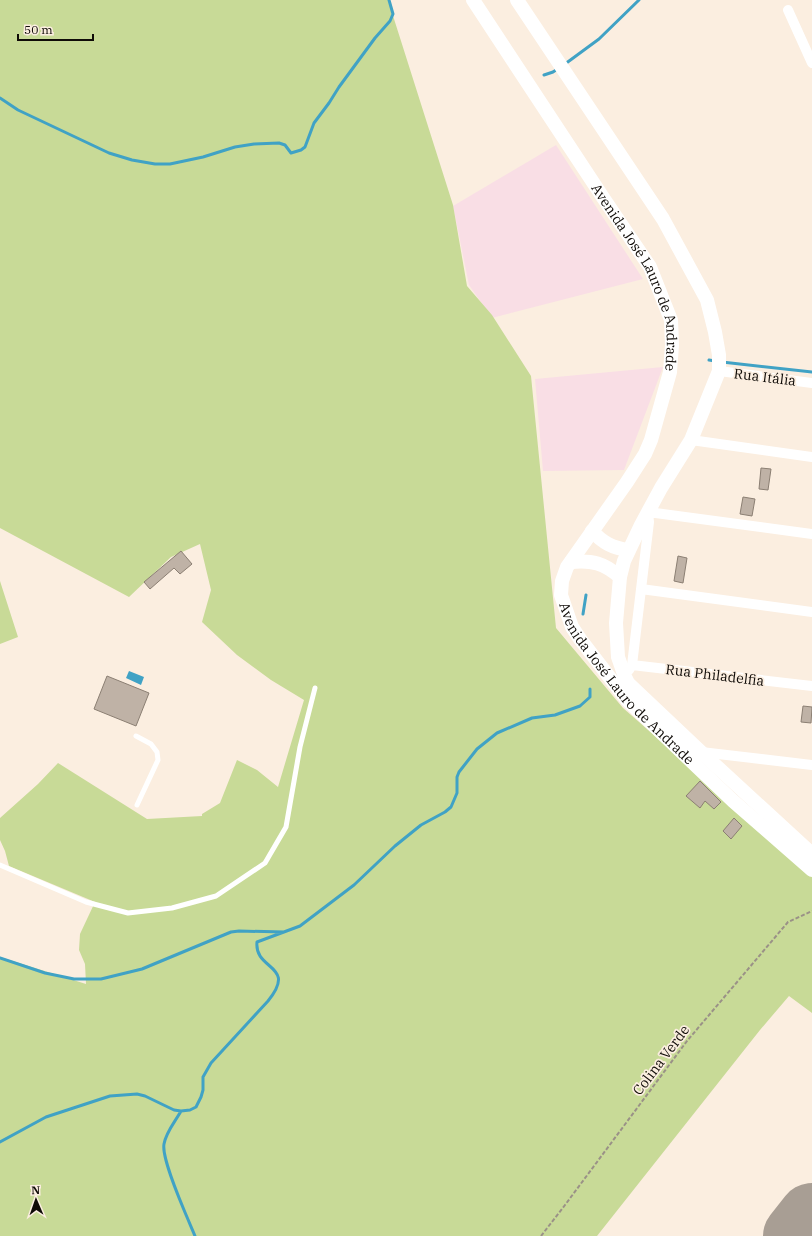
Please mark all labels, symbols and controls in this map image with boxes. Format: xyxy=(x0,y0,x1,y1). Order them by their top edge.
scale bar xyxy=(18,16,93,42)
text: 50 m xyxy=(24,22,53,37)
street label: Avenida José Lauro de Andrade xyxy=(587,180,681,372)
street label: Rua Itália xyxy=(733,364,797,390)
street label: Avenida José Lauro de Andrade xyxy=(555,600,698,768)
street label: Rua Philadelfia xyxy=(665,660,766,690)
street label: Colina Verde xyxy=(629,1021,693,1099)
north arrow xyxy=(16,1180,56,1220)
text: N xyxy=(31,1183,41,1197)

